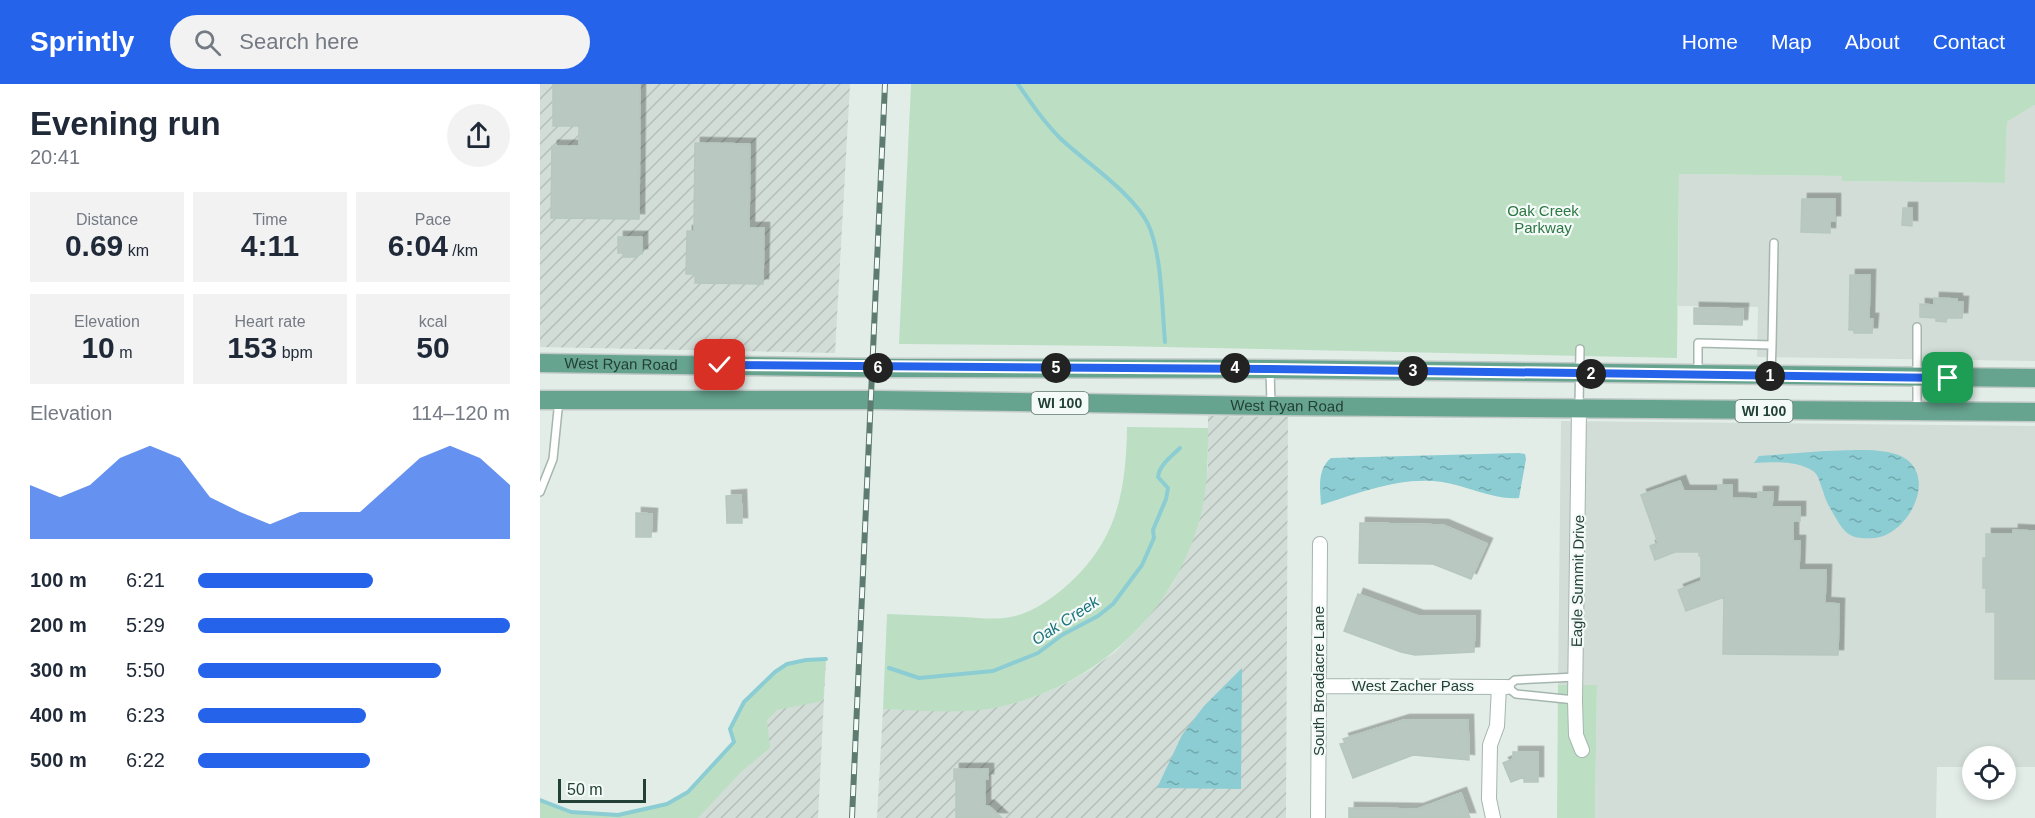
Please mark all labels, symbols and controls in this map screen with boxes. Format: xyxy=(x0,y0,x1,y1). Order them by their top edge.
search box xyxy=(170,15,590,69)
text: Sprintly xyxy=(30,26,134,57)
icon: search xyxy=(191,26,224,59)
text: Search here xyxy=(239,29,359,54)
text: Home xyxy=(1682,30,1738,53)
text: Map xyxy=(1771,30,1812,53)
text: About xyxy=(1845,30,1900,53)
text: Contact xyxy=(1933,30,2005,53)
button: share xyxy=(447,104,510,167)
text: Evening run xyxy=(30,105,221,142)
text: 20:41 xyxy=(30,146,80,168)
park label: Oak Creek Parkway xyxy=(1507,202,1579,236)
text: Distance xyxy=(76,211,138,228)
text: Time xyxy=(253,211,287,228)
text: Pace xyxy=(415,211,451,228)
text: 0.69 xyxy=(65,229,123,262)
text: 4:11 xyxy=(241,229,299,262)
text: 6:04 xyxy=(388,229,448,262)
text: km xyxy=(123,242,149,259)
text: /km xyxy=(448,242,478,259)
text: Elevation xyxy=(74,313,140,330)
text: Heart rate xyxy=(234,313,306,330)
text: kcal xyxy=(419,313,447,330)
text: 10 xyxy=(81,331,115,364)
text: 153 xyxy=(227,331,277,364)
text: 50 xyxy=(416,331,450,364)
pin xyxy=(694,339,745,390)
text: m xyxy=(115,344,133,361)
text: bpm xyxy=(277,344,313,361)
icon: check xyxy=(703,348,736,381)
pin xyxy=(1922,352,1973,403)
pin: 6 xyxy=(863,353,893,383)
pin: 5 xyxy=(1041,353,1071,383)
pin: 4 xyxy=(1220,353,1250,383)
street label: West Ryan Road xyxy=(564,354,678,373)
pin: 3 xyxy=(1398,356,1428,386)
text: 6 xyxy=(874,359,882,376)
text: 5 xyxy=(1052,359,1060,376)
text: 4 xyxy=(1231,359,1239,376)
pin: 2 xyxy=(1576,359,1606,389)
pin: 1 xyxy=(1755,361,1785,391)
icon: arrive xyxy=(1931,361,1964,394)
text: 3 xyxy=(1409,362,1417,379)
text: 2 xyxy=(1587,365,1595,382)
text: 1 xyxy=(1766,367,1774,384)
road number: WI 100 xyxy=(1032,392,1088,414)
street label: West Ryan Road xyxy=(1230,396,1344,415)
road number: WI 100 xyxy=(1736,400,1792,422)
text: Elevation xyxy=(30,402,112,424)
text: 114–120 m xyxy=(411,402,510,424)
street label: Eagle Summit Drive xyxy=(1568,515,1587,647)
text: 100 m xyxy=(30,569,87,591)
text: 6:21 xyxy=(126,569,165,591)
water label: Oak Creek xyxy=(1029,592,1103,648)
street label: South Broadacre Lane xyxy=(1310,606,1327,756)
text: 200 m xyxy=(30,614,87,636)
text: 5:29 xyxy=(126,614,165,636)
text: 300 m xyxy=(30,659,87,681)
text: 5:50 xyxy=(126,659,165,681)
street label: West Zacher Pass xyxy=(1352,677,1474,694)
text: 400 m xyxy=(30,704,87,726)
text: 6:23 xyxy=(126,704,165,726)
map controls xyxy=(1962,746,2016,800)
button: locate xyxy=(1962,746,2016,800)
text: 500 m xyxy=(30,749,87,771)
text: 6:22 xyxy=(126,749,165,771)
scale bar xyxy=(558,776,646,804)
text: 50 m xyxy=(567,781,603,798)

